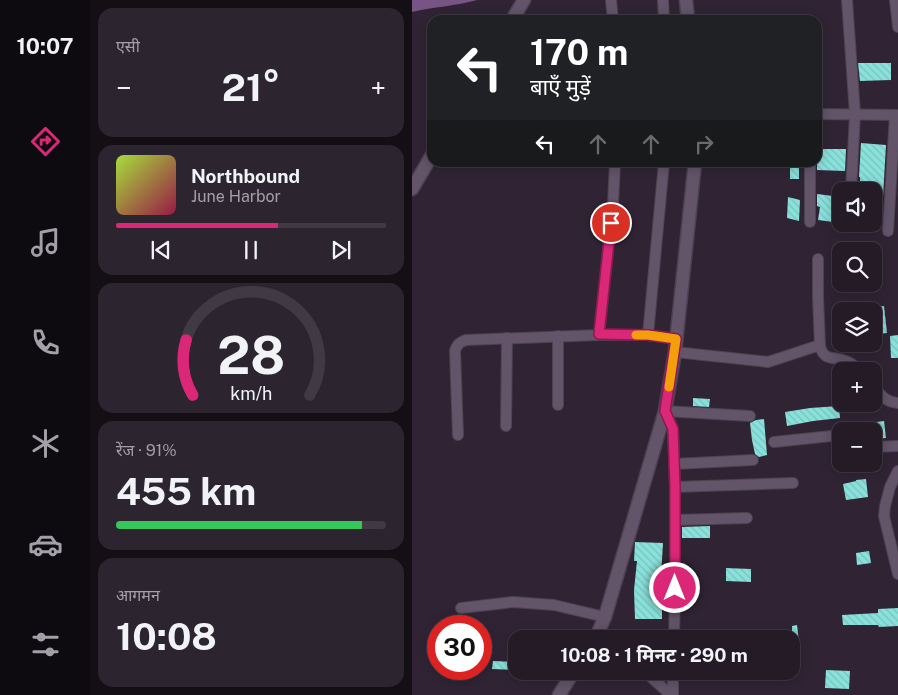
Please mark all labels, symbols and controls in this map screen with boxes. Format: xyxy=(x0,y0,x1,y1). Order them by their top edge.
text: 170 m xyxy=(530,32,628,73)
text: 10:07 xyxy=(16,33,74,59)
icon: left xyxy=(447,35,512,100)
text: एसी xyxy=(116,37,140,56)
text: 21° xyxy=(222,65,280,110)
text: − xyxy=(116,71,132,104)
text: + xyxy=(370,71,386,104)
text: बाएँ मुड़ें xyxy=(530,74,591,100)
icon: directions xyxy=(28,124,63,159)
icon: left xyxy=(531,130,559,158)
icon: ahead xyxy=(584,130,612,158)
icon: ahead xyxy=(637,130,665,158)
icon: right xyxy=(690,130,718,158)
text: Northbound xyxy=(191,165,300,187)
map controls xyxy=(832,182,882,472)
button: sound xyxy=(832,182,882,232)
text: June Harbor xyxy=(191,187,281,206)
pin xyxy=(590,202,632,244)
icon: arrive xyxy=(597,209,625,237)
icon: music xyxy=(28,225,63,260)
icon: previous xyxy=(147,236,175,264)
icon: pause xyxy=(237,236,265,264)
icon: next xyxy=(327,236,355,264)
button: search xyxy=(832,242,882,292)
button: layers xyxy=(832,302,882,352)
icon: phone xyxy=(28,325,63,360)
text: 28 xyxy=(217,325,285,386)
button: + xyxy=(832,362,882,412)
text: km/h xyxy=(230,383,272,404)
button: − xyxy=(832,422,882,472)
icon: climate xyxy=(28,426,63,461)
text: रेंज · 91% xyxy=(116,441,177,460)
text: 455 km xyxy=(116,469,256,514)
icon: car xyxy=(28,527,63,562)
position arrow xyxy=(648,561,700,613)
text: आगमन xyxy=(116,586,160,605)
text: 10:08 xyxy=(116,614,217,659)
speed limit sign: 30 xyxy=(427,615,492,680)
icon: filters xyxy=(28,627,63,662)
text: 10:08 · 1 मिनट · 290 m xyxy=(560,644,748,666)

